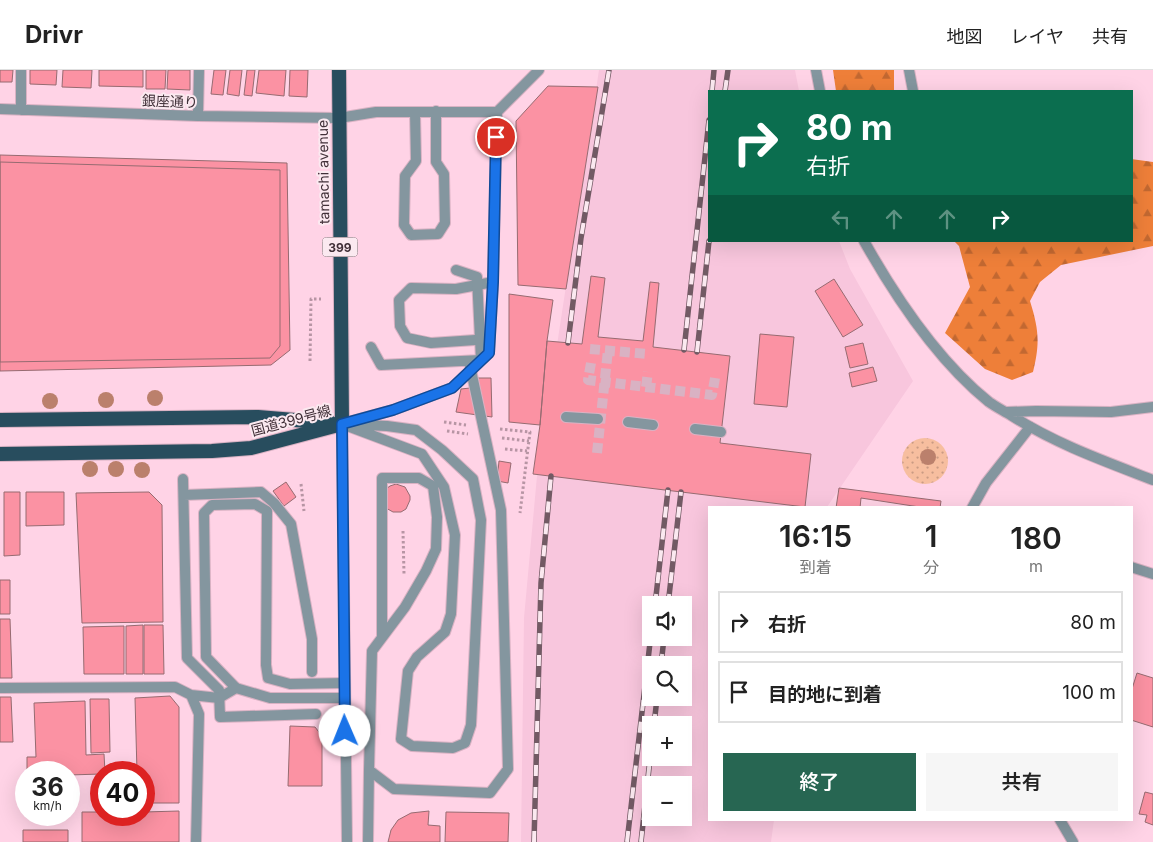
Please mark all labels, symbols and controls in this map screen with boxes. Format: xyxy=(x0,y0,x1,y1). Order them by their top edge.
text: Drivr xyxy=(25,20,83,49)
text: 地図 xyxy=(947,26,983,47)
text: レイヤ xyxy=(1011,26,1064,47)
text: 共有 xyxy=(1092,26,1128,47)
street label: 銀座通り xyxy=(142,92,198,110)
text: 80 m xyxy=(806,106,893,148)
icon: right xyxy=(723,110,788,175)
pin xyxy=(475,116,517,158)
street label: tamachi avenue xyxy=(314,120,332,224)
icon: arrive xyxy=(482,123,510,151)
text: 右折 xyxy=(806,153,850,179)
icon: left xyxy=(827,205,855,233)
icon: ahead xyxy=(880,205,908,233)
icon: ahead xyxy=(933,205,961,233)
icon: right xyxy=(986,205,1014,233)
road number: 399 xyxy=(322,238,358,256)
street label: 国道399号線 xyxy=(249,401,333,439)
text: 16:15 xyxy=(779,518,852,554)
text: 1 xyxy=(925,518,937,554)
text: 180 xyxy=(1010,520,1062,556)
text: m xyxy=(1029,556,1043,576)
text: 到着 xyxy=(800,557,832,577)
text: 分 xyxy=(923,557,939,577)
map controls xyxy=(642,596,692,826)
button: sound xyxy=(642,596,692,646)
icon: right xyxy=(725,608,753,636)
text: 80 m xyxy=(1070,611,1116,634)
text: 右折 xyxy=(768,613,806,636)
button: search xyxy=(642,656,692,706)
icon: arrive xyxy=(725,678,753,706)
text: 100 m xyxy=(1062,681,1116,704)
text: 目的地に到着 xyxy=(768,683,882,706)
position arrow xyxy=(318,704,370,756)
button: + xyxy=(642,716,692,766)
button: 終了 xyxy=(723,753,916,811)
button: 共有 xyxy=(926,753,1118,811)
speed limit sign: 40 xyxy=(90,761,155,826)
text: 36 xyxy=(31,772,64,802)
button: − xyxy=(642,776,692,826)
text: km/h xyxy=(33,798,62,813)

